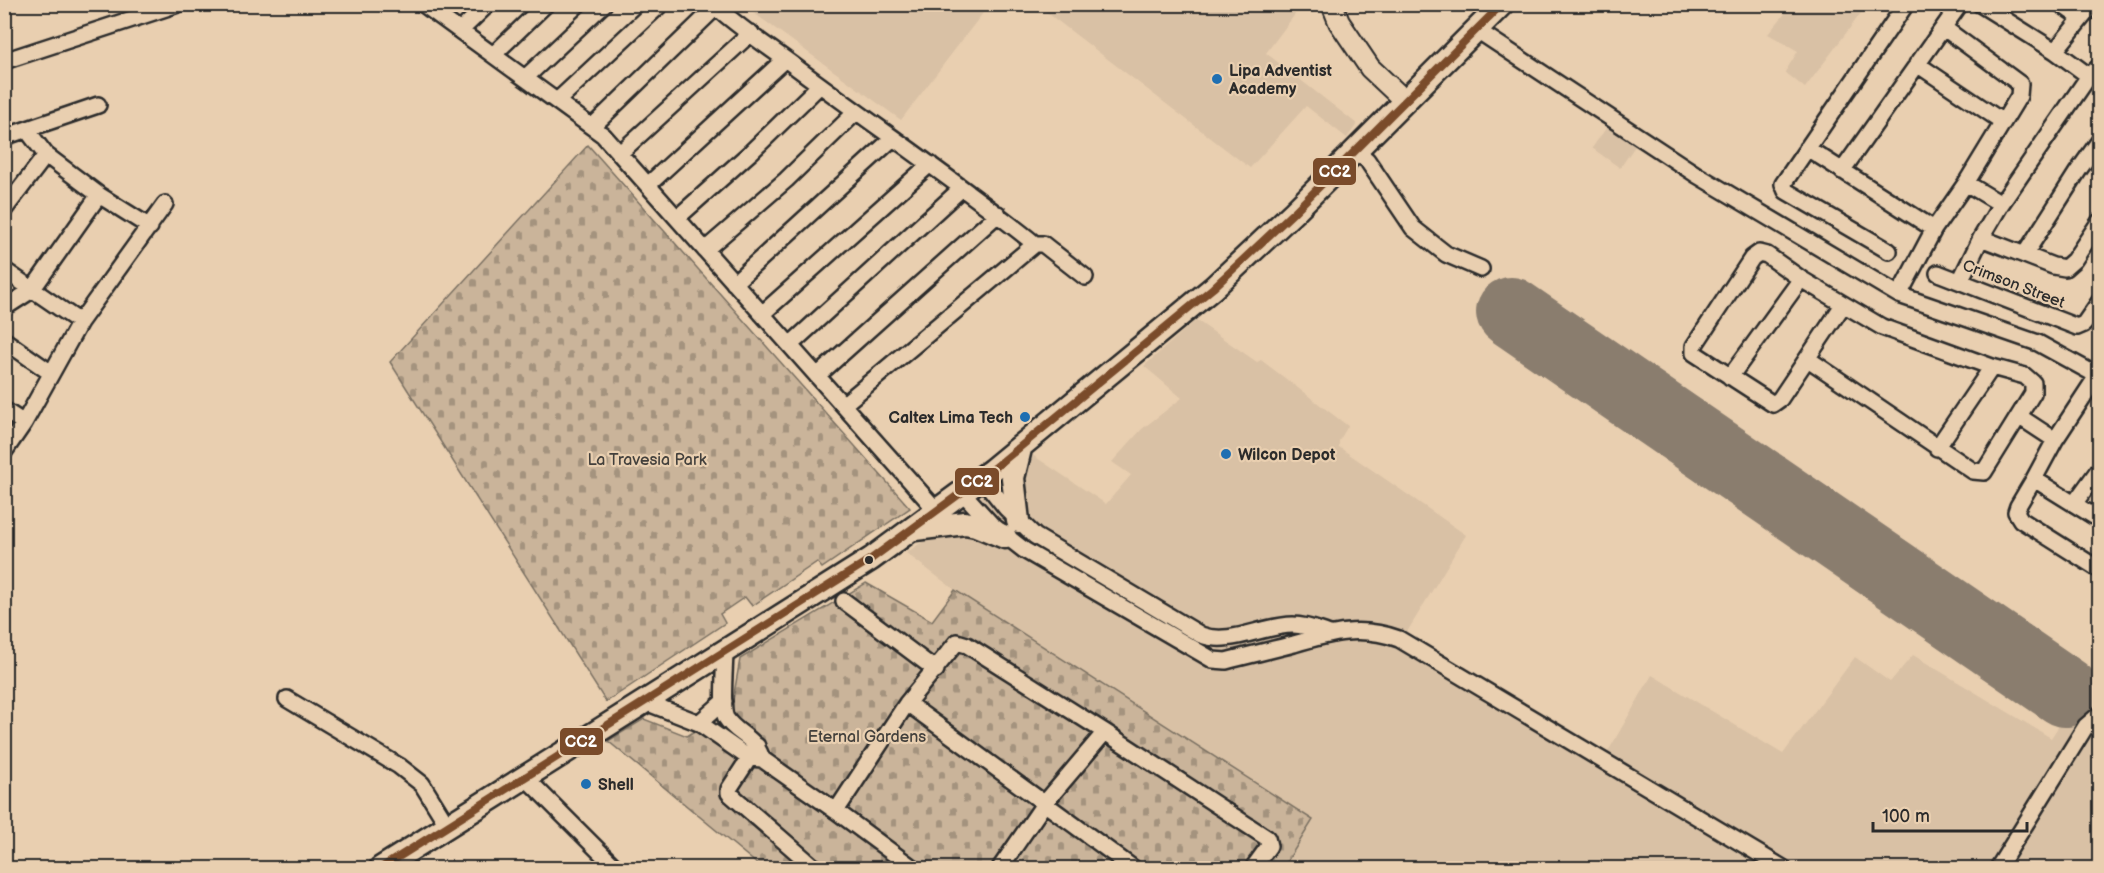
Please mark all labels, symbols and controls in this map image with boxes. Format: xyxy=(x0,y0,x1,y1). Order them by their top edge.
place label: Lipa Adventist Academy xyxy=(1228,62,1333,99)
marker: Lipa Adventist Academy xyxy=(1210,72,1224,86)
line badge: CC2 xyxy=(1312,157,1357,186)
text: CC2 xyxy=(1319,163,1352,182)
street label: Crimson Street xyxy=(1960,256,2067,313)
place label: Caltex Lima Tech xyxy=(889,409,1013,428)
marker: Caltex Lima Tech xyxy=(1018,410,1032,424)
place label: Wilcon Depot xyxy=(1238,446,1336,465)
marker: Wilcon Depot xyxy=(1219,447,1233,461)
park label: La Travesia Park xyxy=(587,451,707,470)
line badge: CC2 xyxy=(954,467,1000,496)
text: CC2 xyxy=(961,473,994,492)
unlabelled marker xyxy=(863,554,875,566)
line badge: CC2 xyxy=(559,727,604,756)
park label: Eternal Gardens xyxy=(808,728,926,747)
text: CC2 xyxy=(565,733,598,752)
place label: Shell xyxy=(598,776,634,795)
marker: Shell xyxy=(579,777,593,791)
scale bar xyxy=(1873,795,2028,833)
text: 100 m xyxy=(1882,806,1930,827)

